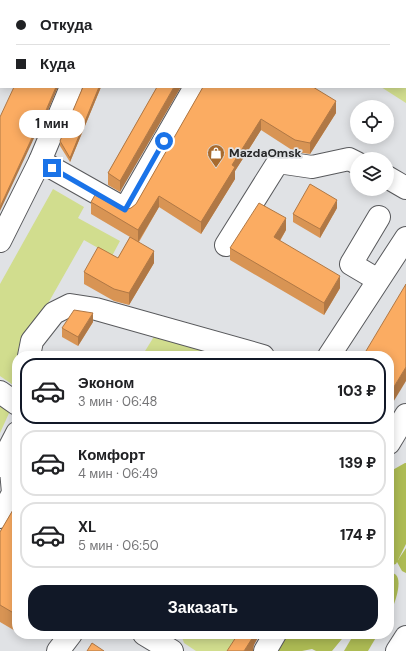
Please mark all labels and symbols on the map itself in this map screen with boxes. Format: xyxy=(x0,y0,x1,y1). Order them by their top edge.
callout: 1 мин xyxy=(19,110,85,138)
route start xyxy=(155,132,173,150)
shop icon: MazdaOmsk xyxy=(206,143,226,168)
place label: MazdaOmsk xyxy=(229,145,302,161)
route end xyxy=(43,159,61,177)

